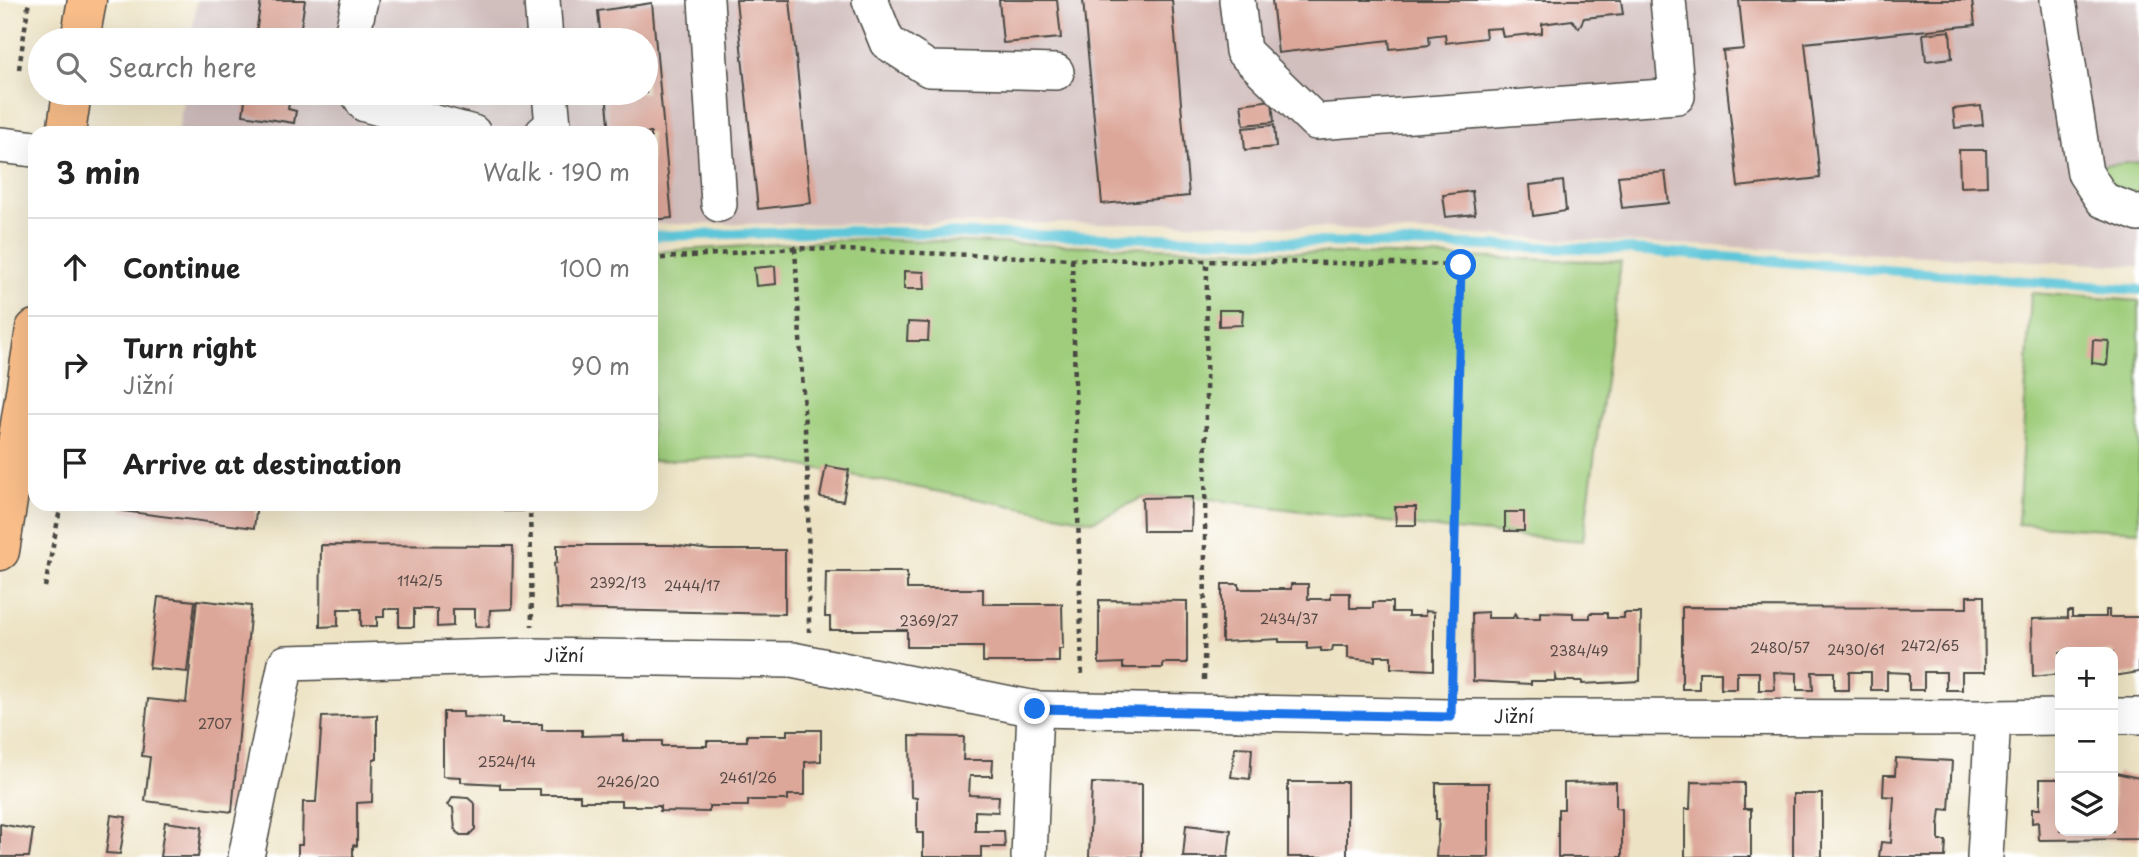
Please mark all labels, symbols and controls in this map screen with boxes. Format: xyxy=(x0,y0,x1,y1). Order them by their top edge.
search box xyxy=(28,28,658,105)
text: Search here xyxy=(108,47,257,86)
icon: search xyxy=(52,48,90,86)
text: 3 min xyxy=(56,149,141,194)
text: Walk · 190 m xyxy=(483,154,630,189)
icon: ahead xyxy=(56,248,94,286)
text: Continue xyxy=(123,248,240,287)
route start xyxy=(1445,249,1476,280)
text: 100 m xyxy=(560,250,630,285)
text: Turn right xyxy=(123,328,257,367)
icon: right xyxy=(56,346,94,384)
text: 90 m xyxy=(571,348,630,383)
text: Jižní xyxy=(123,367,174,402)
icon: arrive xyxy=(56,444,94,482)
text: Arrive at destination xyxy=(123,444,402,483)
house number: 1142/5 xyxy=(397,570,443,591)
house number: 2392/13 xyxy=(589,572,647,593)
house number: 2444/17 xyxy=(664,575,721,596)
house number: 2434/37 xyxy=(1260,608,1319,629)
house number: 2369/27 xyxy=(900,610,959,631)
house number: 2472/65 xyxy=(1901,635,1959,656)
house number: 2480/57 xyxy=(1750,637,1810,658)
house number: 2430/61 xyxy=(1827,639,1885,660)
house number: 2384/49 xyxy=(1550,640,1608,661)
street label: Jižní xyxy=(544,641,584,668)
map controls xyxy=(2055,647,2118,836)
button: + xyxy=(2055,647,2118,710)
route end xyxy=(1019,693,1050,724)
street label: Jižní xyxy=(1494,702,1534,729)
button: − xyxy=(2055,710,2118,773)
house number: 2707 xyxy=(198,713,232,734)
house number: 2524/14 xyxy=(478,751,536,772)
house number: 2461/26 xyxy=(719,767,777,788)
house number: 2426/20 xyxy=(596,771,660,792)
button: layers xyxy=(2055,773,2118,836)

